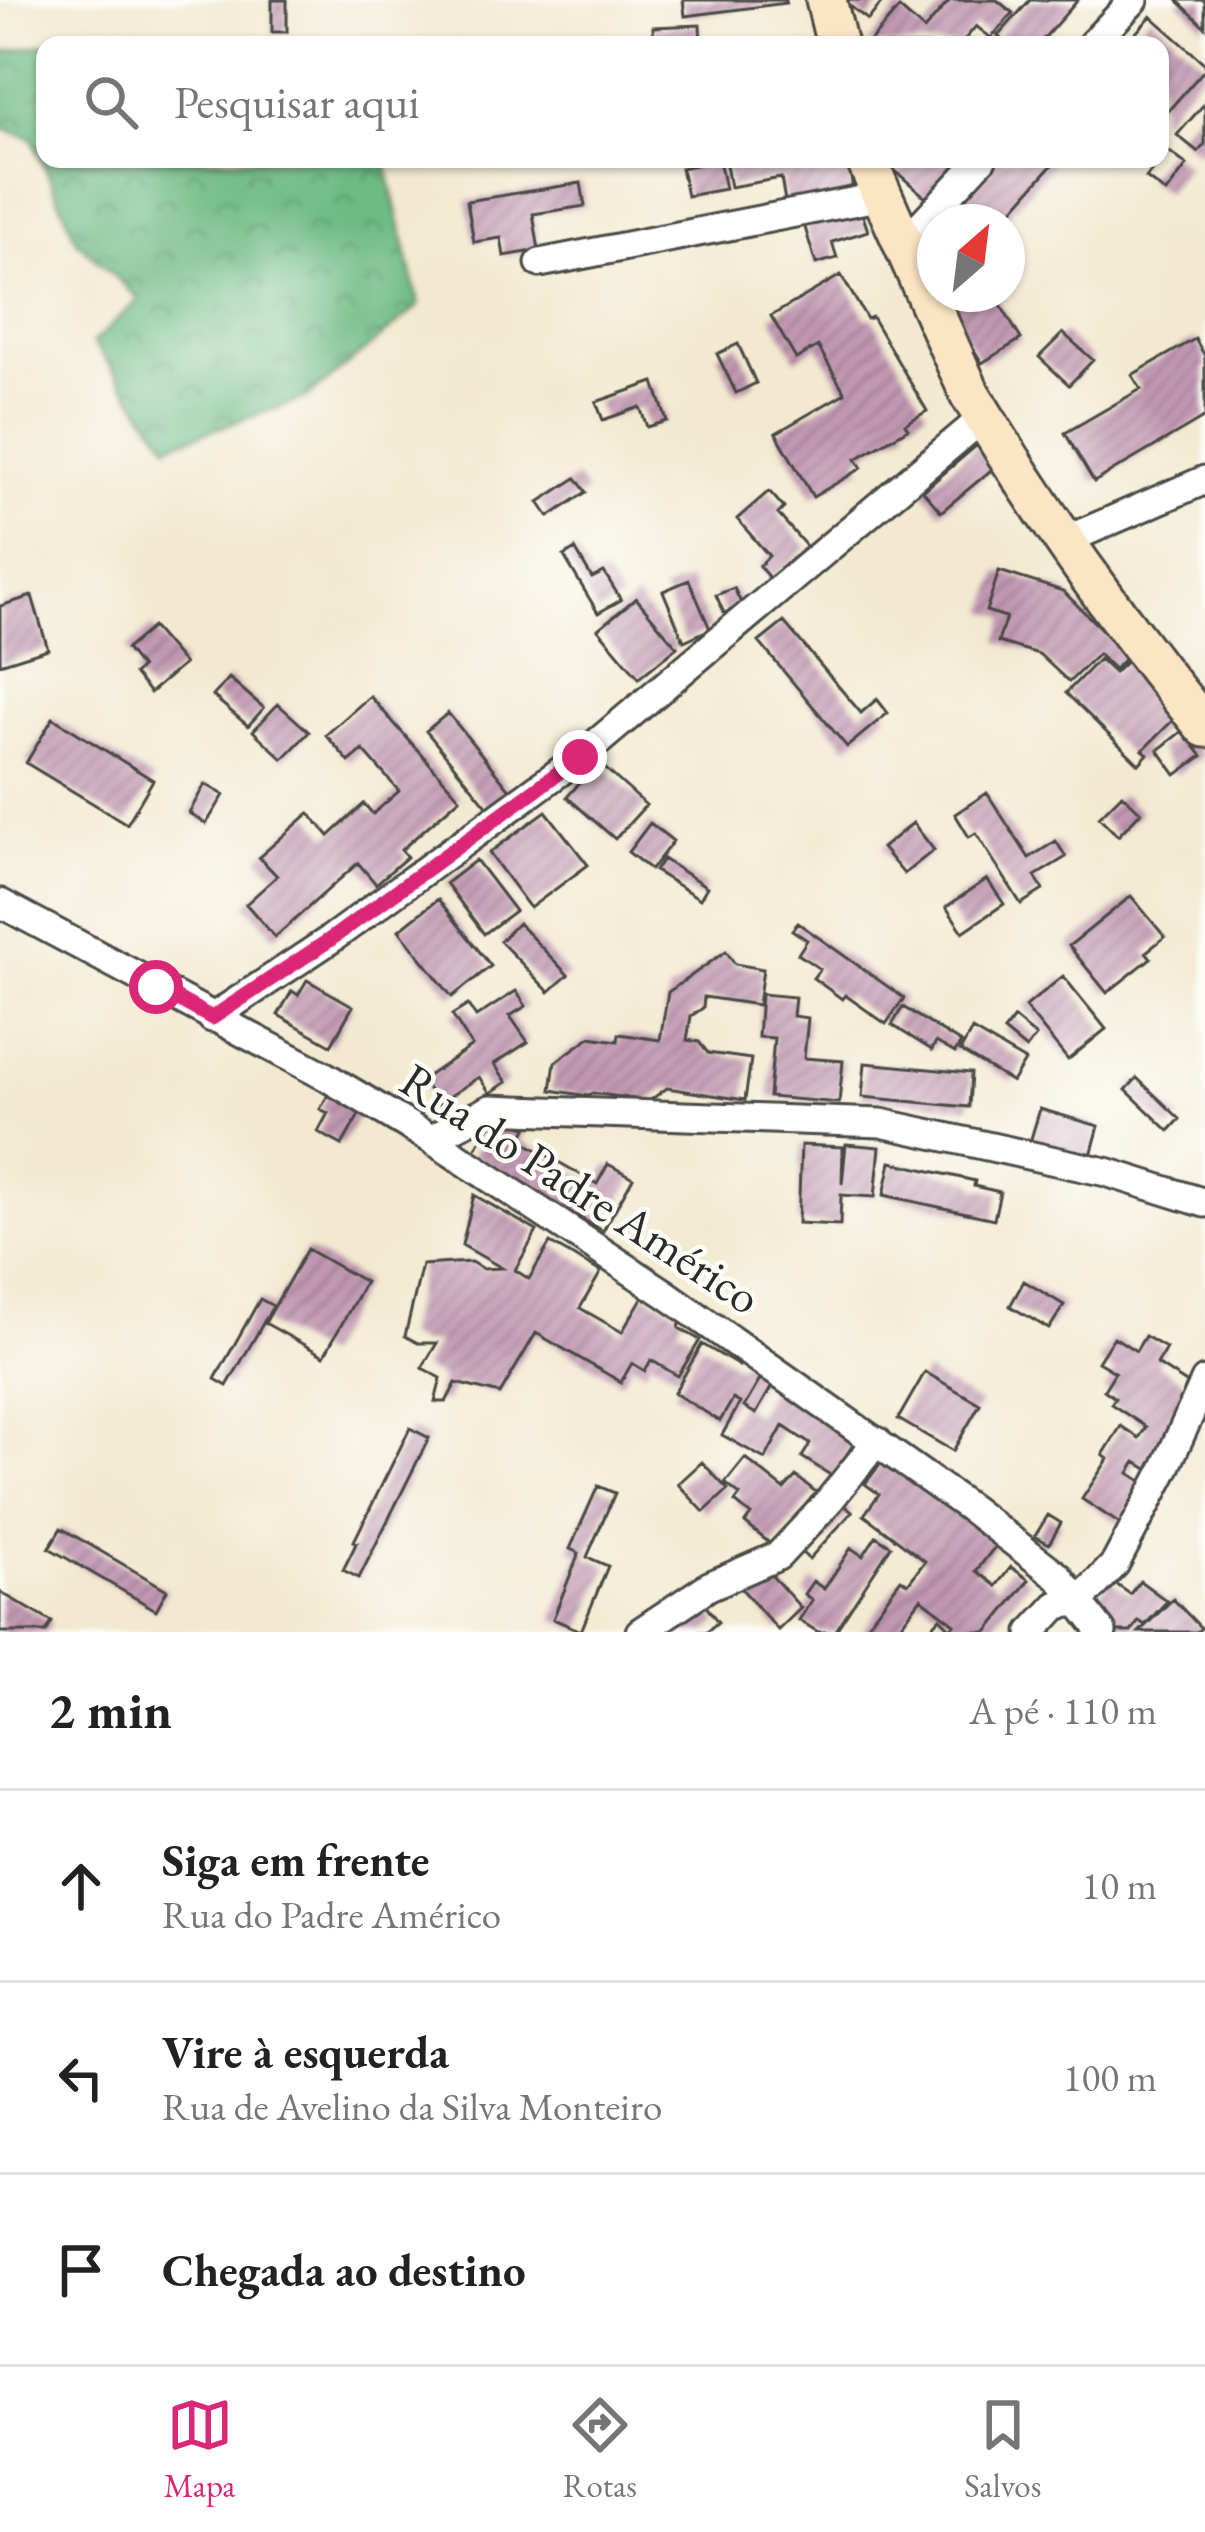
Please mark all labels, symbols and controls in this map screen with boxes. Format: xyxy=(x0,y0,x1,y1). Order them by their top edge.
search box xyxy=(36,36,1169,168)
icon: search xyxy=(78,69,144,135)
text: Pesquisar aqui xyxy=(174,73,420,131)
north arrow xyxy=(917,204,1025,312)
route end xyxy=(553,730,607,784)
route start xyxy=(129,960,183,1014)
street label: Rua do Padre Américo xyxy=(389,1048,773,1328)
text: 2 min xyxy=(48,1677,172,1743)
text: A pé · 110 m xyxy=(969,1685,1157,1736)
text: Siga em frente xyxy=(162,1831,430,1889)
icon: ahead xyxy=(48,1853,114,1919)
text: 10 m xyxy=(1081,1860,1157,1911)
text: Rua do Padre Américo xyxy=(162,1889,501,1940)
text: Vire à esquerda xyxy=(162,2023,449,2081)
icon: left xyxy=(48,2045,114,2111)
text: 100 m xyxy=(1063,2052,1157,2103)
text: Rua de Avelino da Silva Monteiro xyxy=(162,2081,662,2132)
icon: arrive xyxy=(48,2237,114,2303)
text: Chegada ao destino xyxy=(162,2241,526,2299)
tab: Mapa xyxy=(164,2392,236,2507)
tab: Rotas xyxy=(563,2392,637,2507)
tab: Salvos xyxy=(964,2392,1041,2507)

